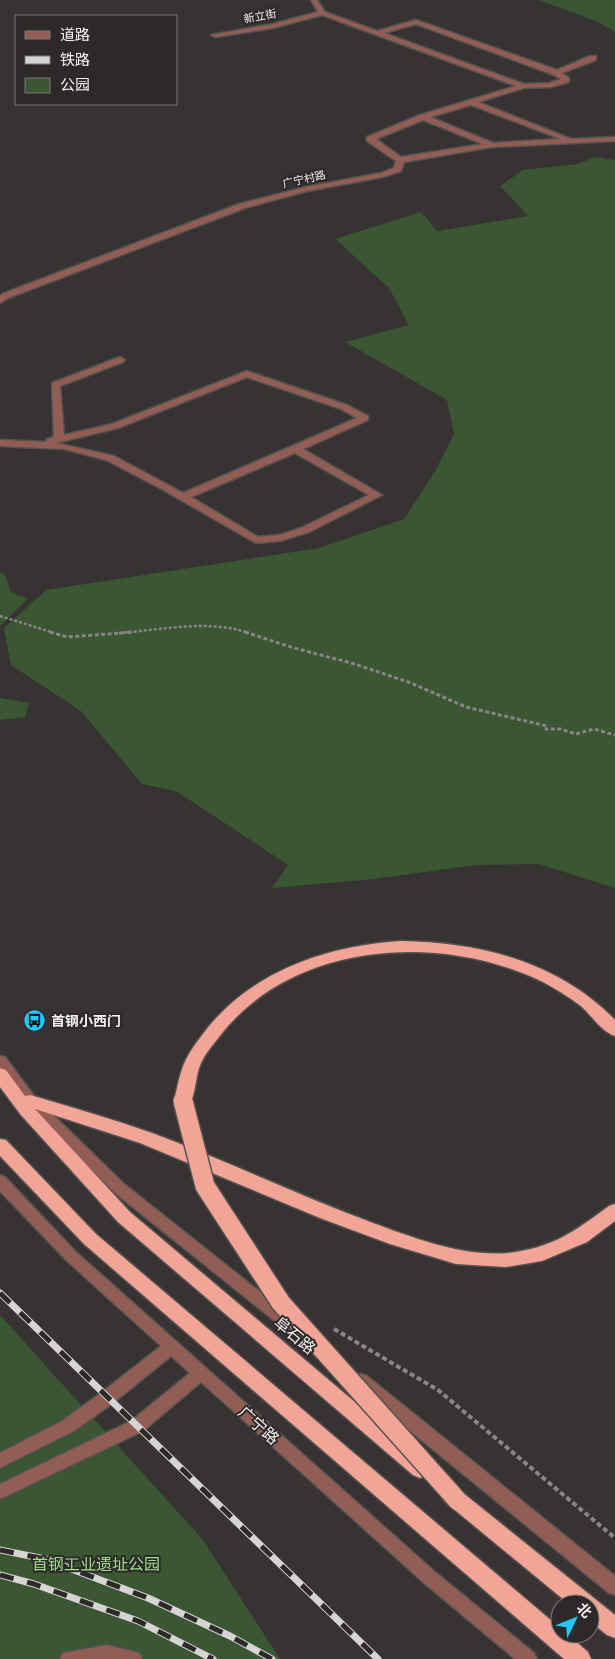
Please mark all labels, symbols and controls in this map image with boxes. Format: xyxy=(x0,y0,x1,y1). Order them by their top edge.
street label: 新立街 xyxy=(242,6,278,26)
legend xyxy=(15,15,178,105)
text: 道路 xyxy=(60,25,90,45)
text: 铁路 xyxy=(60,50,90,70)
text: 公园 xyxy=(60,75,90,95)
street label: 广宁村路 xyxy=(281,167,327,191)
bus stop icon: 首钢小西门 xyxy=(23,1009,47,1033)
place label: 首钢小西门 xyxy=(51,1012,121,1030)
street label: 阜石路 xyxy=(270,1312,320,1359)
street label: 广宁路 xyxy=(234,1402,284,1449)
park label: 首钢工业遗址公园 xyxy=(32,1554,160,1575)
north arrow xyxy=(550,1594,600,1644)
text: 北 xyxy=(573,1599,596,1621)

